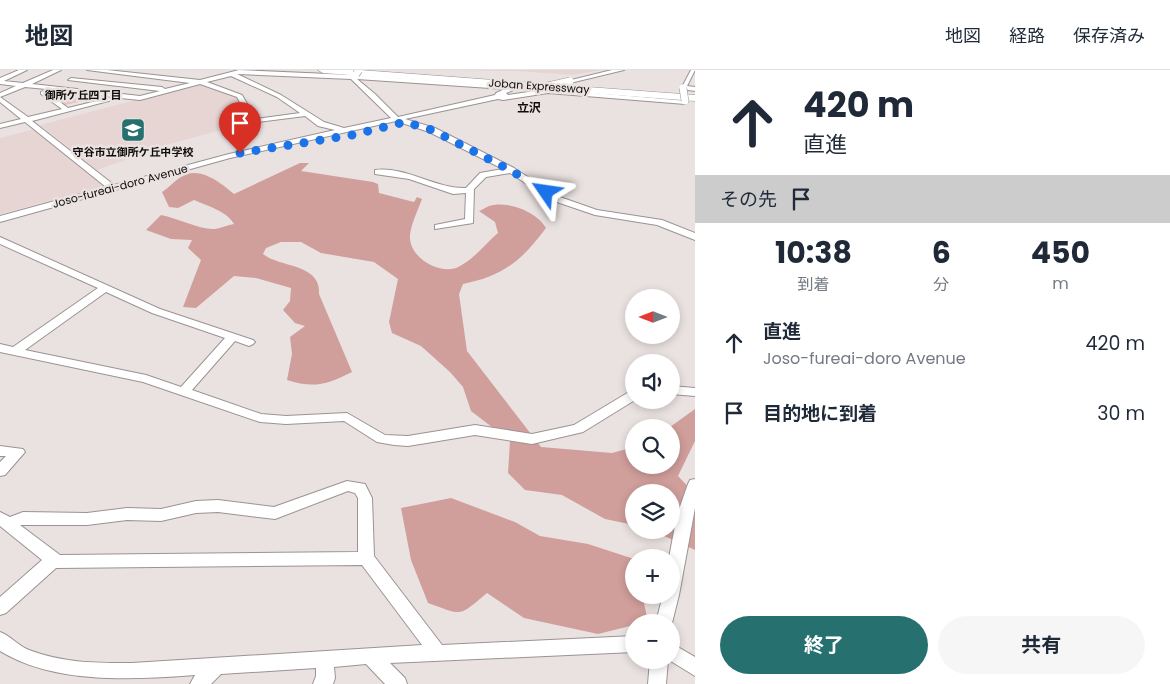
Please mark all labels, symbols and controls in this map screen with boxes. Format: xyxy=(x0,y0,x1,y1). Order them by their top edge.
text: 地図 xyxy=(25,19,73,52)
text: 地図 xyxy=(945,23,981,48)
text: 経路 xyxy=(1009,23,1045,48)
text: 保存済み xyxy=(1073,23,1145,48)
street label: Joban Expressway xyxy=(488,74,591,98)
text: 420 m xyxy=(803,80,914,129)
district label: 御所ケ丘四丁目 xyxy=(45,87,122,103)
icon: ahead xyxy=(720,90,785,155)
district label: 立沢 xyxy=(517,99,541,116)
pin xyxy=(219,102,261,153)
icon: arrive xyxy=(226,109,254,137)
school or university icon: 守谷市立御所ケ丘中学校 xyxy=(120,117,146,143)
text: 直進 xyxy=(803,129,847,160)
place label: 守谷市立御所ケ丘中学校 xyxy=(73,144,194,160)
street label: Joso-fureai-doro Avenue xyxy=(51,160,190,212)
position arrow xyxy=(519,165,571,217)
icon: arrive xyxy=(787,185,815,213)
text: その先 xyxy=(720,186,777,213)
text: 10:38 xyxy=(775,231,852,274)
text: 6 xyxy=(932,231,951,274)
text: 450 xyxy=(1031,231,1090,274)
text: m xyxy=(1052,272,1069,295)
text: 到着 xyxy=(797,273,829,296)
text: 分 xyxy=(933,273,949,296)
north arrow xyxy=(625,289,680,344)
map controls xyxy=(625,289,680,669)
text: 直進 xyxy=(763,318,801,345)
icon: ahead xyxy=(720,329,748,357)
text: 420 m xyxy=(1086,330,1145,357)
text: Joso-fureai-doro Avenue xyxy=(763,347,966,370)
button: sound xyxy=(625,354,680,409)
icon: arrive xyxy=(720,399,748,427)
text: 目的地に到着 xyxy=(763,400,877,427)
text: 30 m xyxy=(1097,400,1145,427)
button: search xyxy=(625,419,680,474)
button: layers xyxy=(625,484,680,539)
button: + xyxy=(625,549,680,604)
button: − xyxy=(625,614,680,669)
button: 終了 xyxy=(720,616,928,674)
button: 共有 xyxy=(938,616,1145,674)

